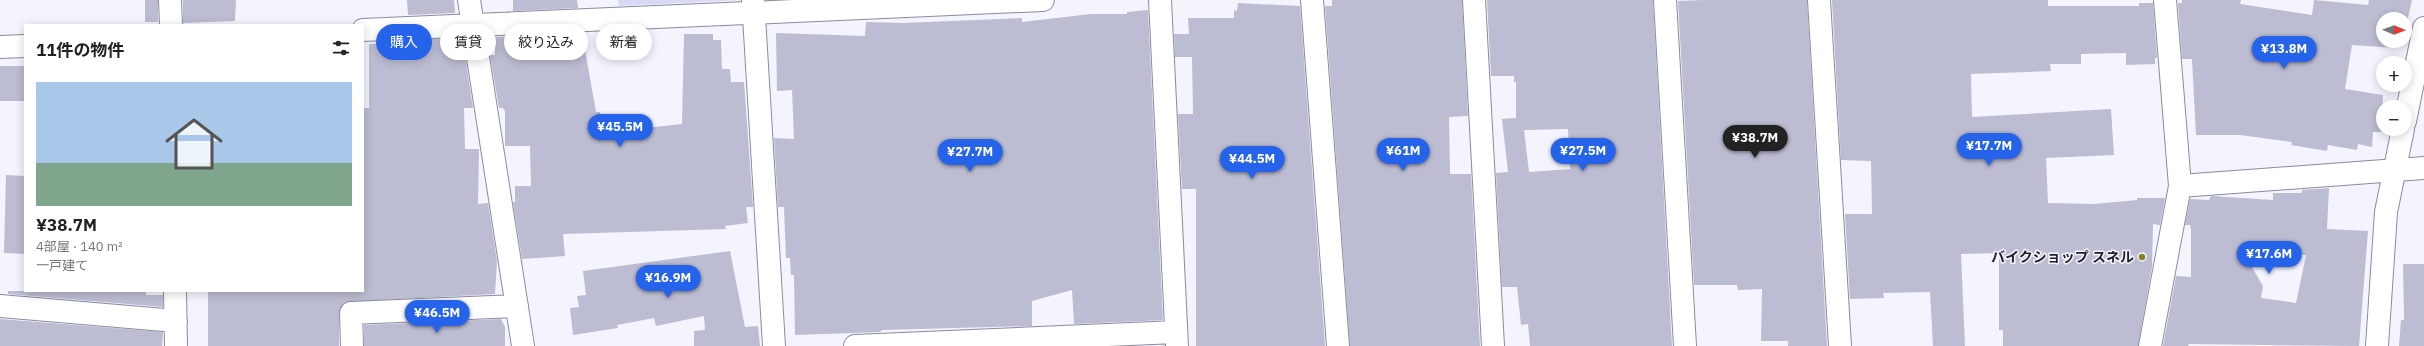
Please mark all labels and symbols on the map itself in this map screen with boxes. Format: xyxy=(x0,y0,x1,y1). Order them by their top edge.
north arrow xyxy=(2376,12,2412,48)
pin: ¥13.8M xyxy=(2251,36,2317,70)
pin: ¥45.5M xyxy=(587,114,653,148)
pin: ¥38.7M xyxy=(1722,125,1788,159)
pin: ¥17.7M xyxy=(1956,133,2022,167)
pin: ¥61M xyxy=(1379,138,1427,172)
pin: ¥27.5M xyxy=(1550,138,1616,172)
pin: ¥27.7M xyxy=(937,139,1003,173)
pin: ¥44.5M xyxy=(1219,146,1285,180)
pin: ¥17.6M xyxy=(2236,241,2302,275)
place label: バイクショップ スネル xyxy=(1991,248,2134,266)
marker: バイクショップ スネル xyxy=(2137,252,2147,262)
pin: ¥16.9M xyxy=(635,265,701,299)
pin: ¥46.5M xyxy=(404,300,470,334)

